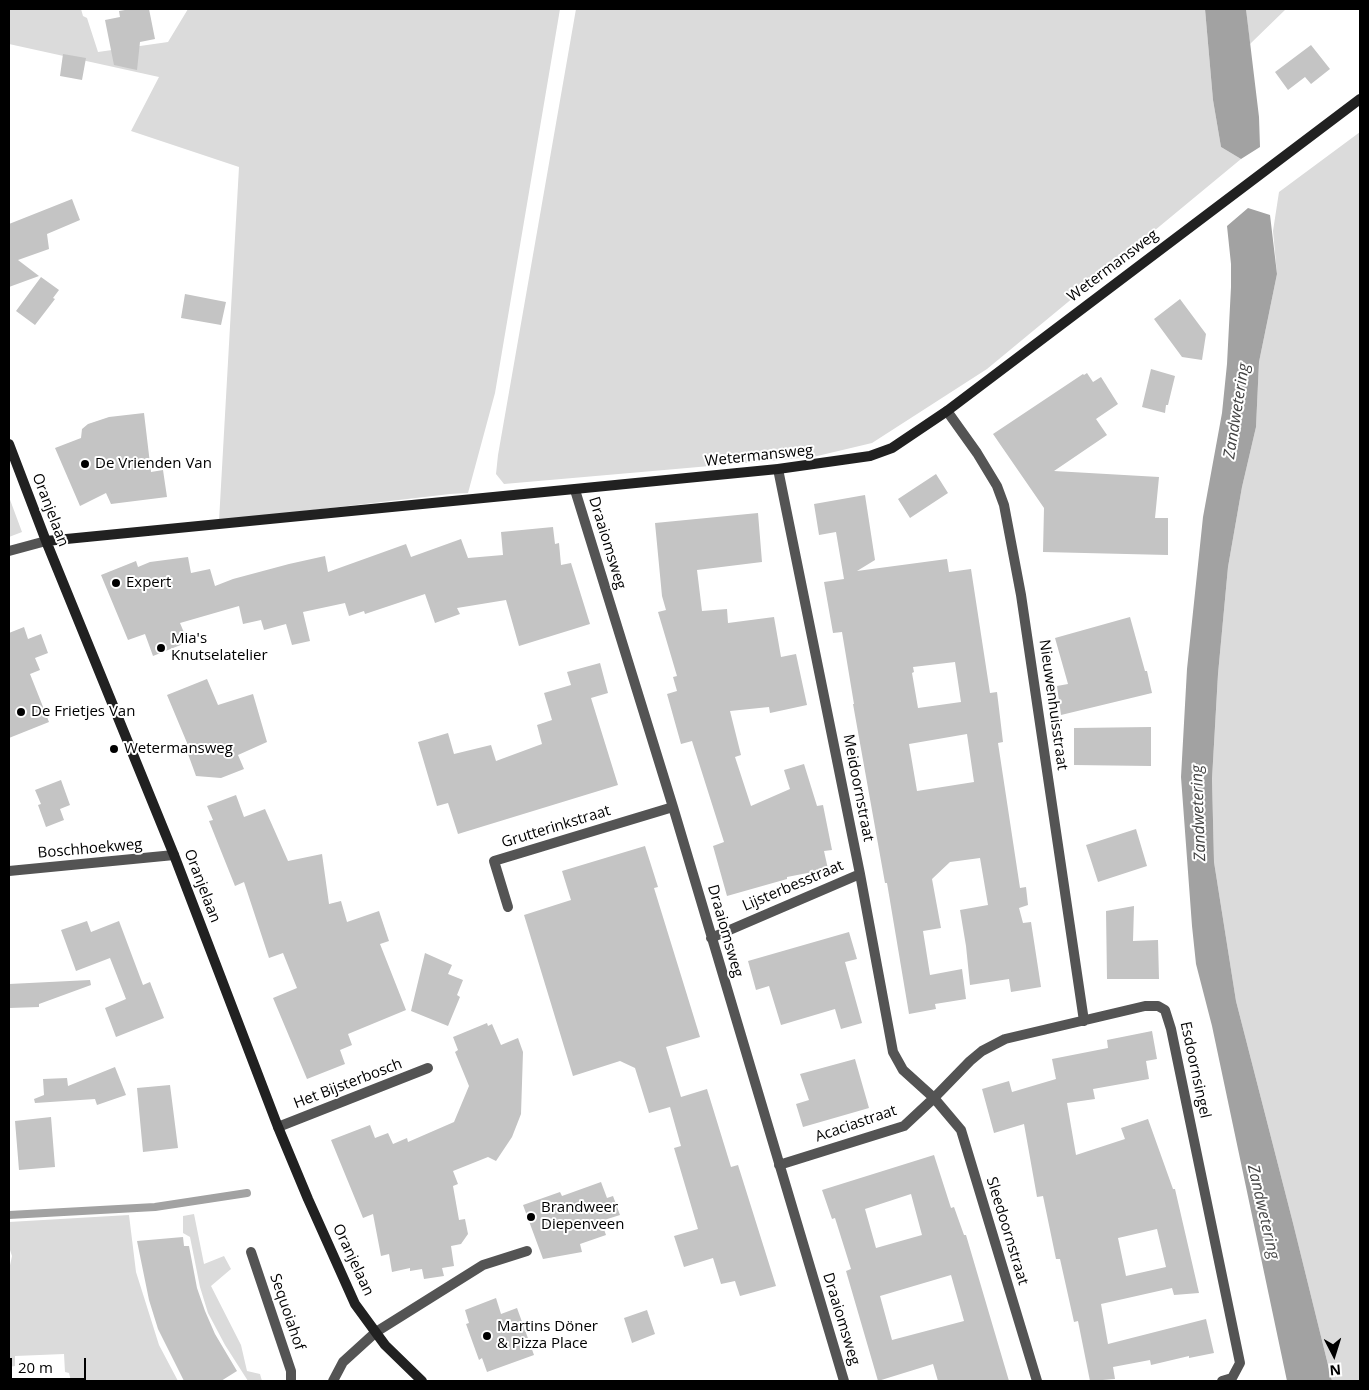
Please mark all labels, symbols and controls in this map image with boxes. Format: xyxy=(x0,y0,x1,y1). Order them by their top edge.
street label: Wetermansweg xyxy=(1064,226,1162,306)
water label: Zandwetering xyxy=(1220,362,1254,460)
street label: Wetermansweg xyxy=(704,441,814,471)
place label: De Vrienden Van xyxy=(95,455,212,473)
marker: De Vrienden Van xyxy=(79,458,91,470)
street label: Oranjelaan xyxy=(28,471,72,549)
street label: Draaiomsweg xyxy=(584,495,630,591)
place label: Expert xyxy=(126,574,171,592)
marker: Expert xyxy=(110,577,122,589)
place label: Mia's Knutselatelier xyxy=(171,630,268,665)
street label: Nieuwenhuisstraat xyxy=(1035,638,1071,772)
marker: Mia's Knutselatelier xyxy=(155,642,167,654)
place label: De Frietjes Van xyxy=(31,703,135,721)
marker: De Frietjes Van xyxy=(15,706,27,718)
street label: Meidoornstraat xyxy=(839,733,877,843)
place label: Wetermansweg xyxy=(124,740,233,758)
marker: Wetermansweg xyxy=(108,743,120,755)
water label: Zandwetering xyxy=(1188,764,1210,862)
street label: Grutterinkstraat xyxy=(499,802,613,852)
street label: Boschhoekweg xyxy=(37,835,143,863)
street label: Oranjelaan xyxy=(180,847,224,925)
street label: Lijsterbesstraat xyxy=(740,857,846,915)
street label: Draaiomsweg xyxy=(703,883,747,979)
street label: Esdoornsingel xyxy=(1176,1020,1214,1120)
street label: Het Bijsterbosch xyxy=(291,1055,405,1113)
street label: Acaciastraat xyxy=(813,1102,899,1146)
water label: Zandwetering xyxy=(1243,1163,1283,1261)
street label: Sleedoornstraat xyxy=(982,1175,1032,1287)
place label: Brandweer Diepenveen xyxy=(541,1199,624,1234)
marker: Brandweer Diepenveen xyxy=(525,1211,537,1223)
street label: Oranjelaan xyxy=(329,1221,377,1299)
street label: Draaiomsweg xyxy=(818,1271,864,1367)
street label: Sequoiahof xyxy=(266,1272,308,1352)
place label: Martins Döner & Pizza Place xyxy=(497,1318,598,1353)
marker: Martins Döner & Pizza Place xyxy=(481,1330,493,1342)
north arrow xyxy=(1309,1330,1359,1380)
scale bar xyxy=(12,1348,89,1380)
text: 20 m xyxy=(18,1357,53,1377)
text: N xyxy=(1329,1360,1342,1380)

